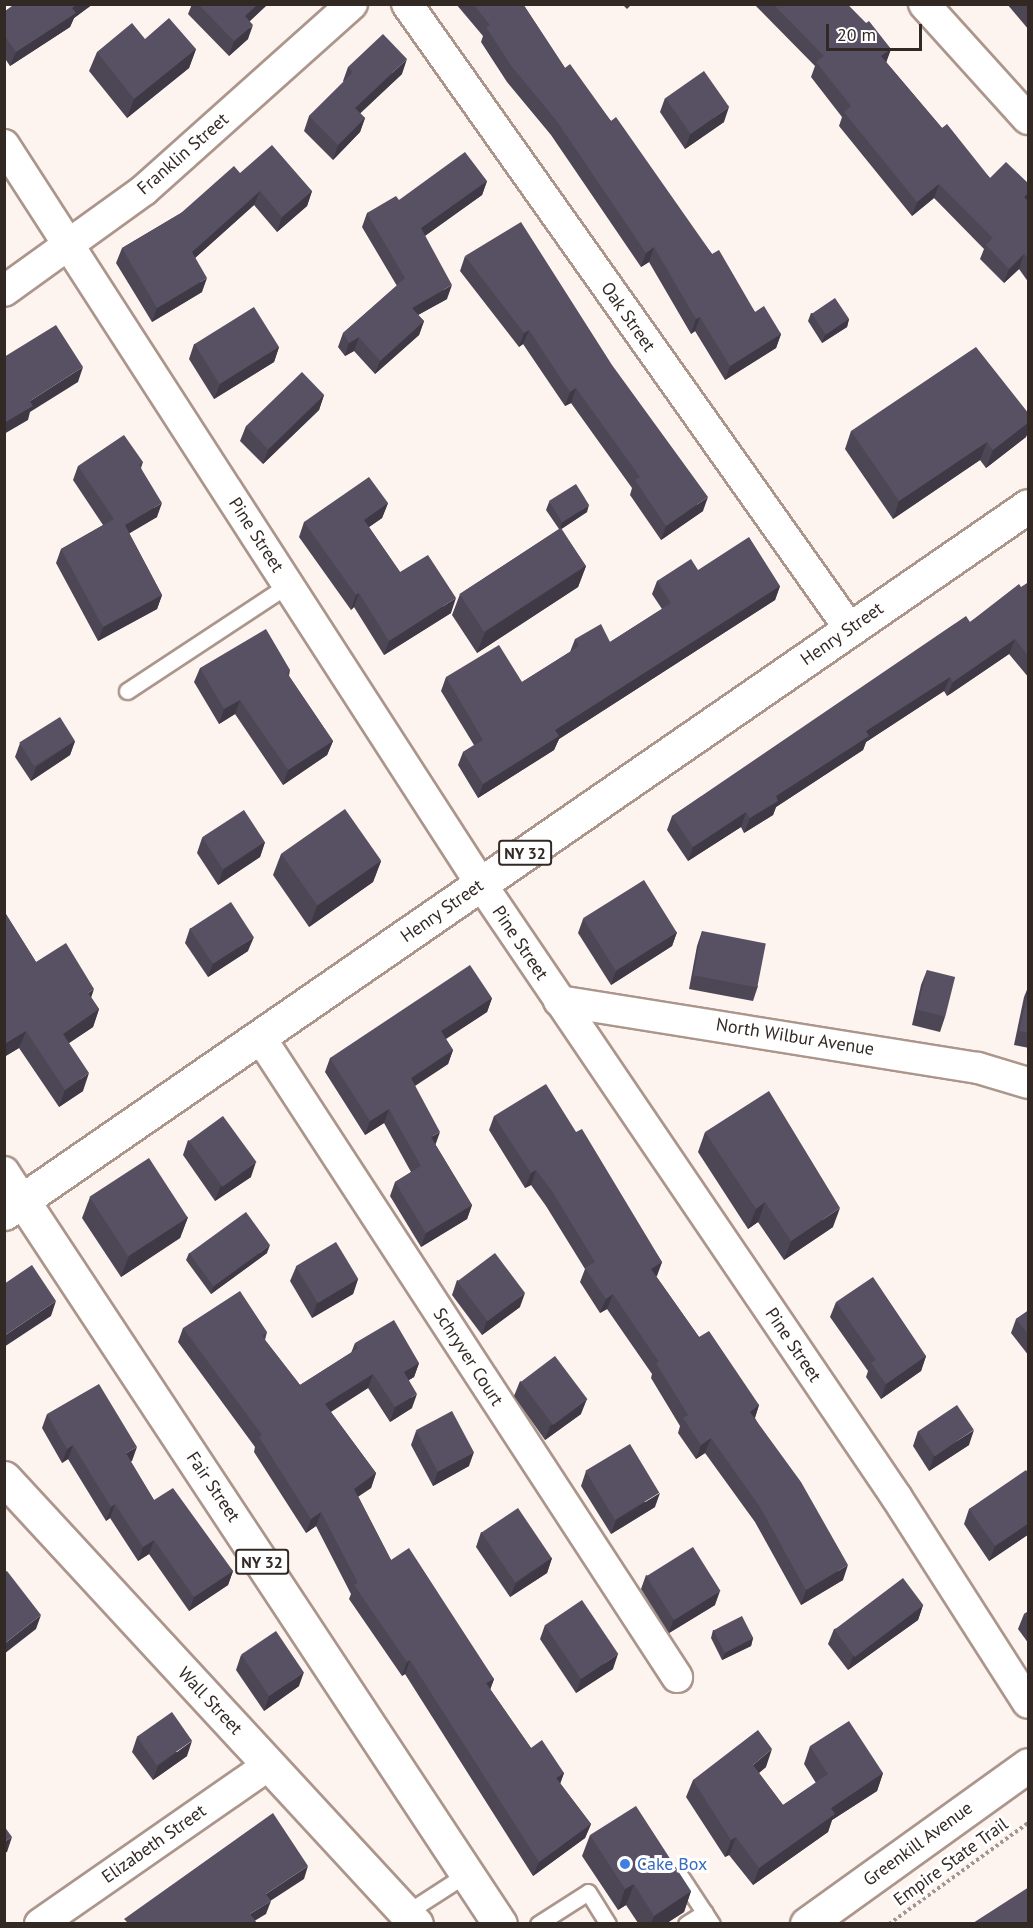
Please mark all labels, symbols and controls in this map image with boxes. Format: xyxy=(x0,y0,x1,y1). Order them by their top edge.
scale bar xyxy=(829,12,925,50)
text: 20 m xyxy=(837,23,876,46)
street label: Franklin Street xyxy=(133,109,233,199)
street label: Oak Street xyxy=(596,278,660,356)
street label: Pine Street xyxy=(224,494,288,576)
street label: Henry Street xyxy=(796,598,888,670)
road number: NY 32 xyxy=(496,840,554,866)
street label: Henry Street xyxy=(396,875,488,947)
street label: Pine Street xyxy=(487,902,553,984)
street label: North Wilbur Avenue xyxy=(714,1014,876,1060)
street label: Schryver Court xyxy=(428,1304,508,1410)
street label: Pine Street xyxy=(760,1304,826,1386)
street label: Fair Street xyxy=(182,1448,244,1526)
road number: NY 32 xyxy=(234,1549,290,1575)
street label: Wall Street xyxy=(173,1663,247,1739)
street label: Greenkill Avenue xyxy=(859,1797,977,1891)
street label: Elizabeth Street xyxy=(98,1800,210,1888)
street label: Empire State Trail xyxy=(889,1813,1013,1911)
place label: Cake Box xyxy=(637,1853,707,1875)
marker: Cake Box xyxy=(618,1857,632,1871)

